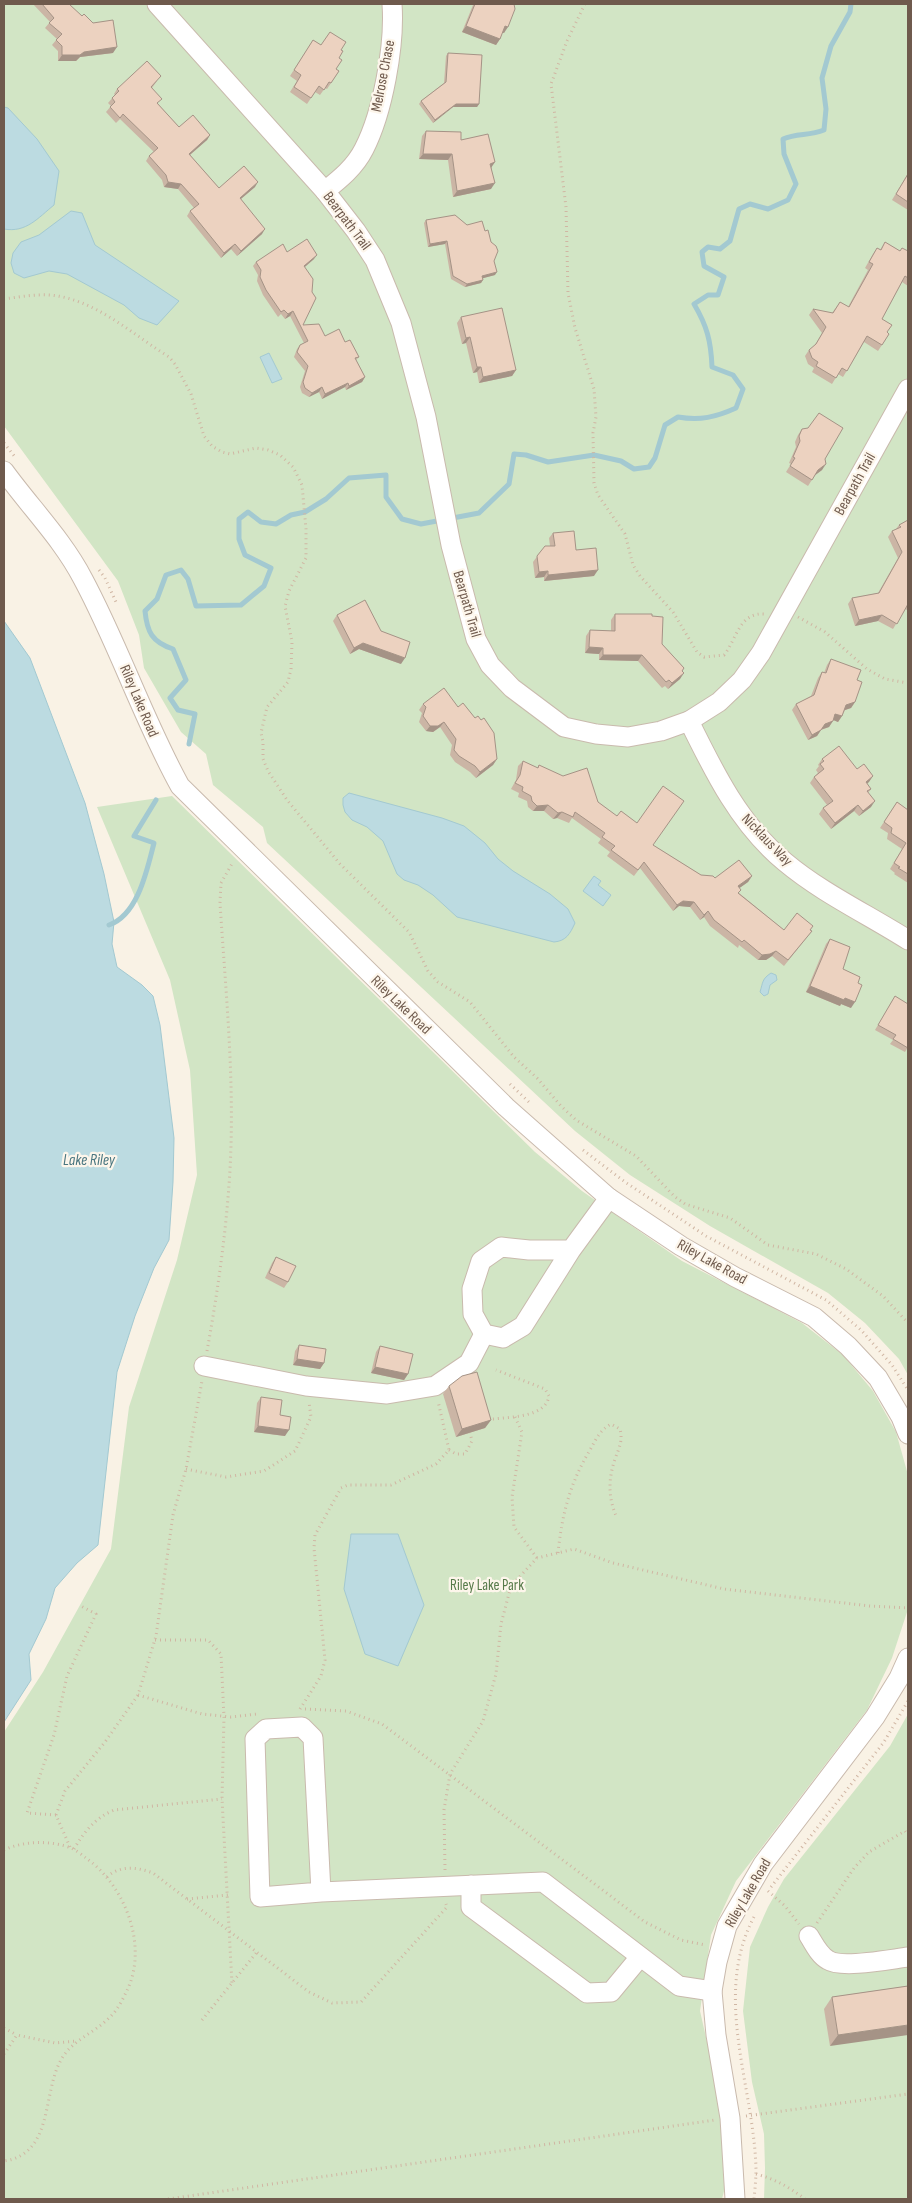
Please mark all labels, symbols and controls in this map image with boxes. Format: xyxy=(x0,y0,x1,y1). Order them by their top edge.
street label: Melrose Chase xyxy=(367,38,399,114)
street label: Bearpath Trail xyxy=(319,188,375,254)
street label: Bearpath Trail xyxy=(830,449,880,519)
street label: Bearpath Trail xyxy=(448,568,486,640)
street label: Riley Lake Road xyxy=(115,662,163,740)
street label: Nicklaus Way xyxy=(737,810,797,870)
street label: Riley Lake Road xyxy=(367,971,435,1039)
water label: Lake Riley xyxy=(63,1151,116,1170)
street label: Riley Lake Road xyxy=(674,1235,750,1289)
park label: Riley Lake Park xyxy=(450,1576,524,1595)
street label: Riley Lake Road xyxy=(721,1855,775,1931)

